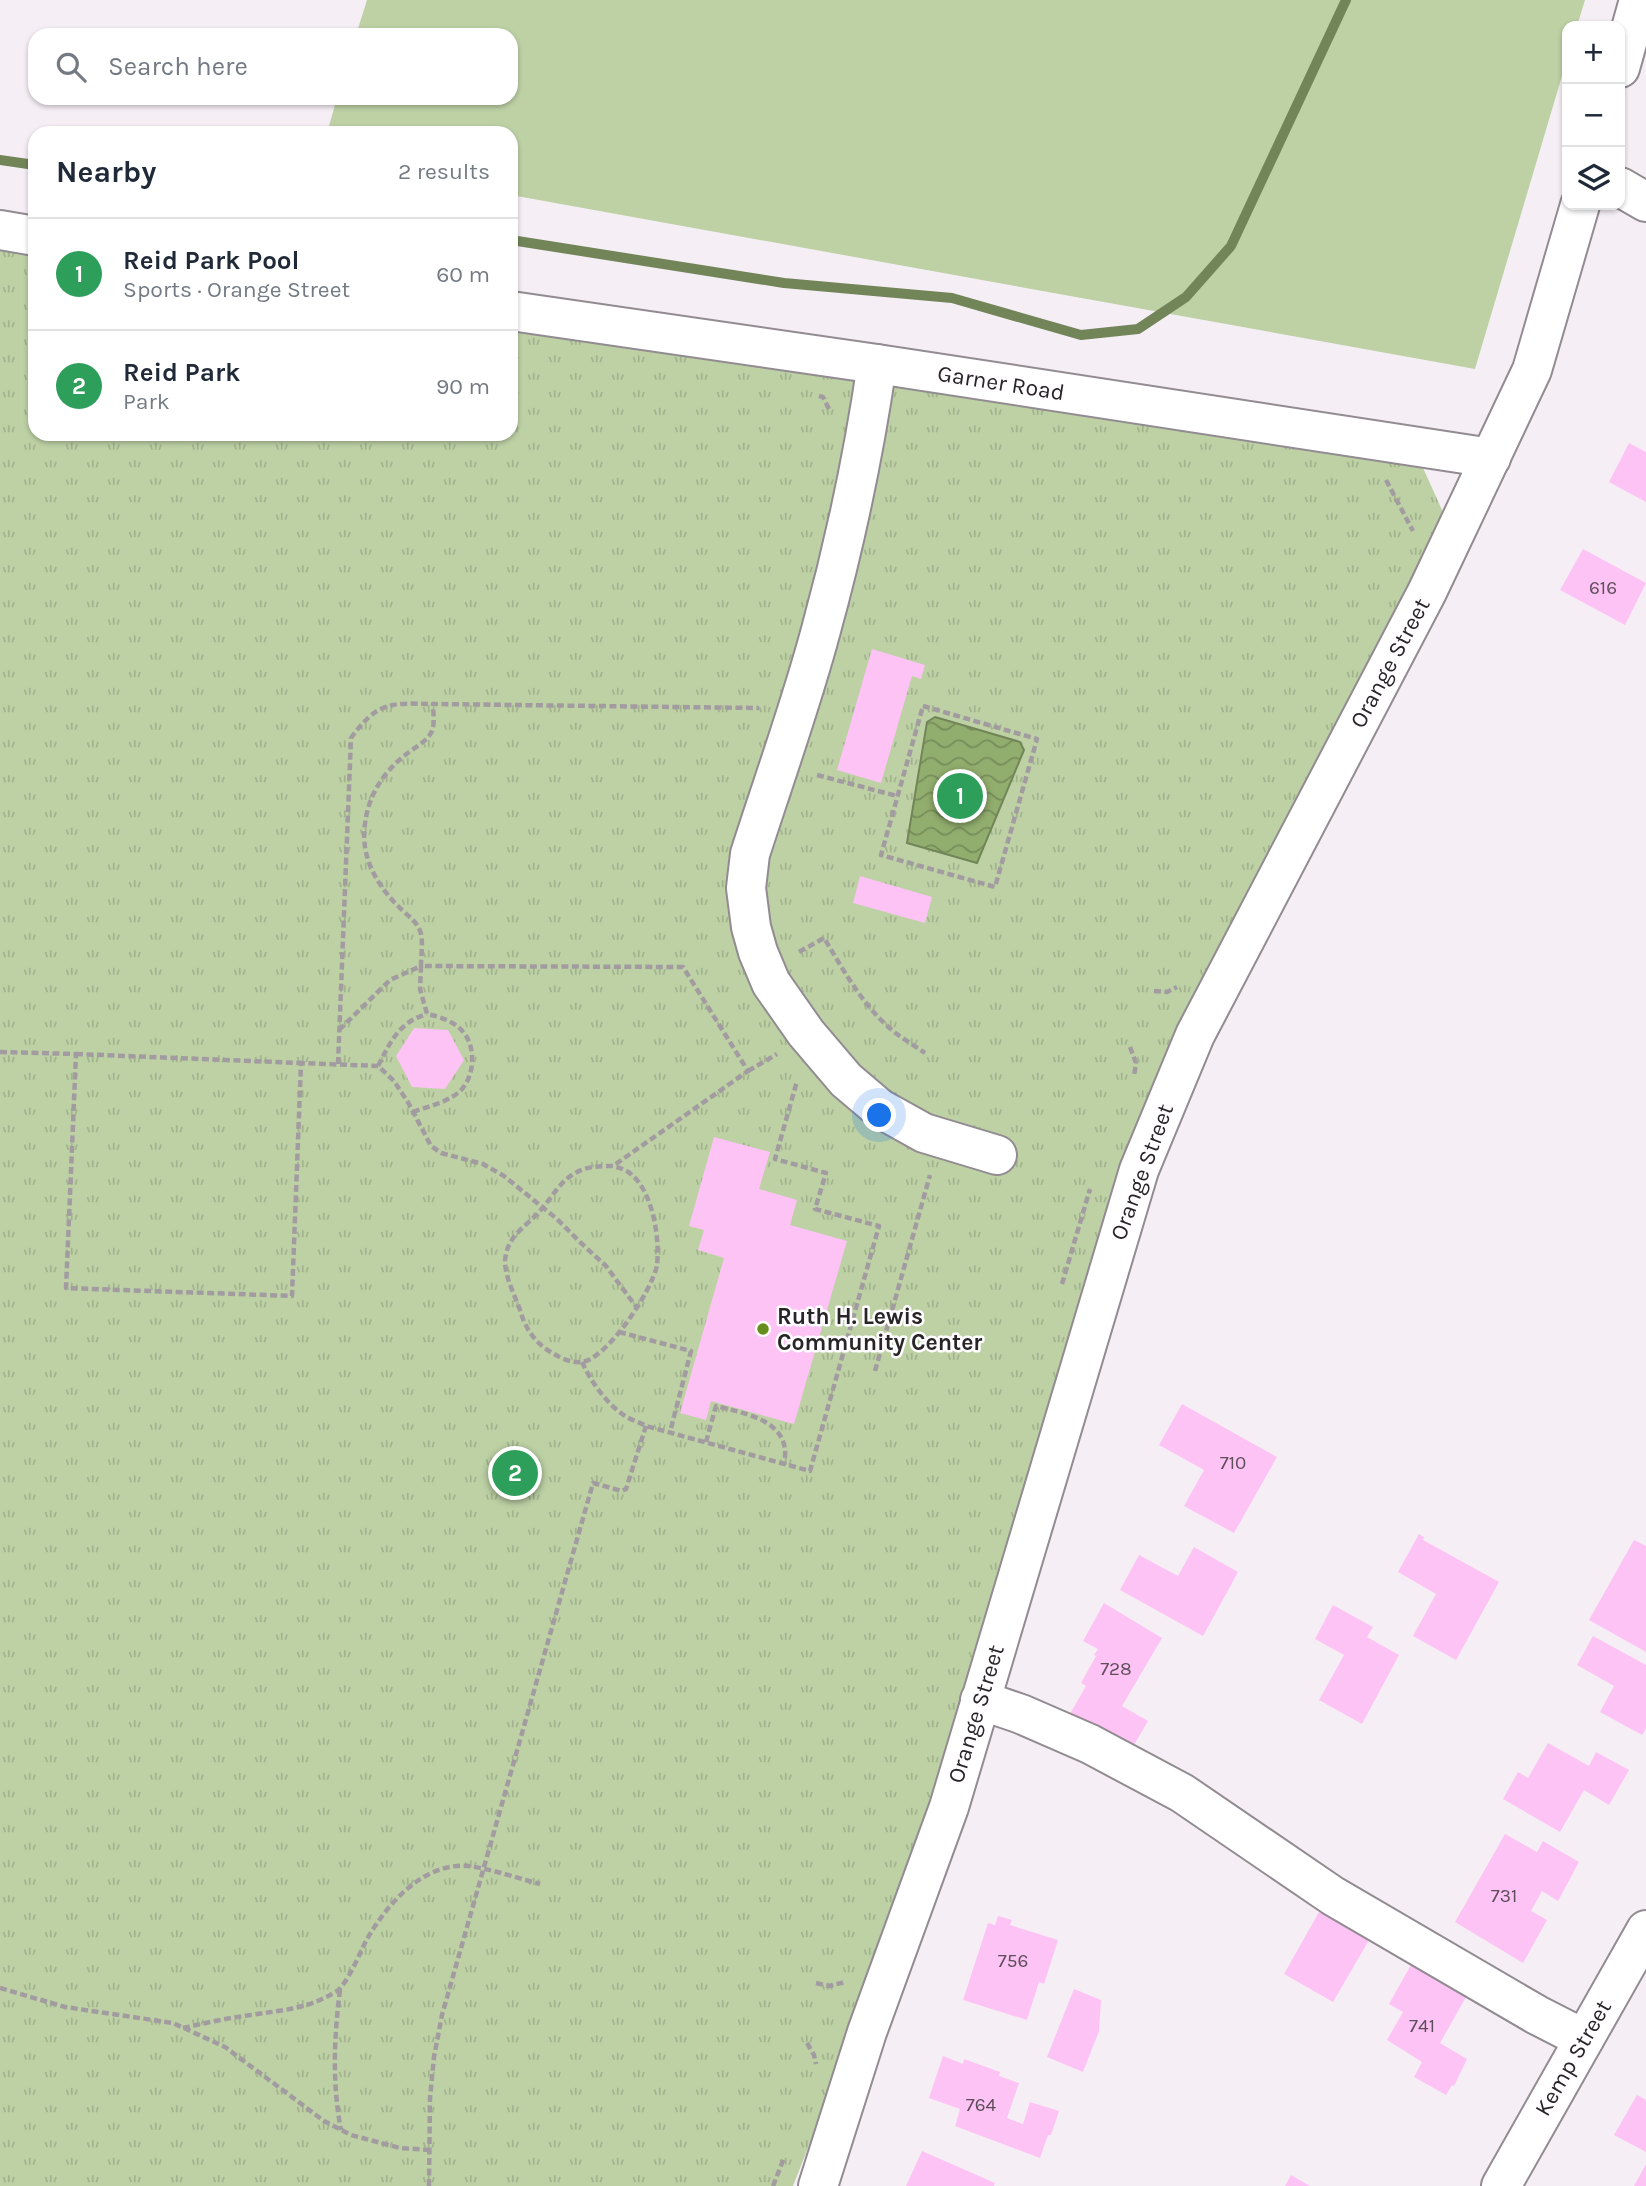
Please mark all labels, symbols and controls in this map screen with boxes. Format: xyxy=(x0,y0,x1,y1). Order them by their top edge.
map controls xyxy=(1562,21,1625,210)
button: + xyxy=(1562,21,1625,84)
search box xyxy=(28,28,518,105)
icon: search xyxy=(52,48,90,86)
text: Search here xyxy=(108,51,248,82)
button: − xyxy=(1562,84,1625,147)
button: layers xyxy=(1562,147,1625,210)
text: Nearby xyxy=(56,154,156,190)
text: 2 results xyxy=(398,158,490,185)
text: Reid Park Pool xyxy=(123,245,300,276)
text: 1 xyxy=(75,261,83,288)
text: 60 m xyxy=(436,261,490,288)
text: Sports · Orange Street xyxy=(123,276,350,303)
text: Reid Park xyxy=(123,357,240,388)
street label: Garner Road xyxy=(936,360,1066,406)
text: 2 xyxy=(72,373,86,400)
text: 90 m xyxy=(436,373,490,400)
text: Park xyxy=(123,388,170,415)
house number: 616 xyxy=(1589,577,1617,599)
street label: Orange Street xyxy=(1344,593,1436,733)
pin: 1 xyxy=(937,770,983,822)
your location xyxy=(862,1098,896,1132)
street label: Orange Street xyxy=(1105,1100,1179,1244)
place label: Ruth H. Lewis Community Center xyxy=(777,1303,982,1356)
marker: Ruth H. Lewis Community Center xyxy=(755,1321,771,1337)
pin: 2 xyxy=(492,1447,538,1499)
house number: 710 xyxy=(1220,1452,1246,1474)
street label: Orange Street xyxy=(942,1641,1010,1786)
house number: 728 xyxy=(1100,1658,1132,1680)
house number: 731 xyxy=(1491,1885,1517,1907)
house number: 756 xyxy=(998,1950,1028,1972)
street label: Kemp Street xyxy=(1529,1995,1617,2121)
house number: 741 xyxy=(1409,2015,1435,2037)
house number: 764 xyxy=(966,2094,997,2116)

